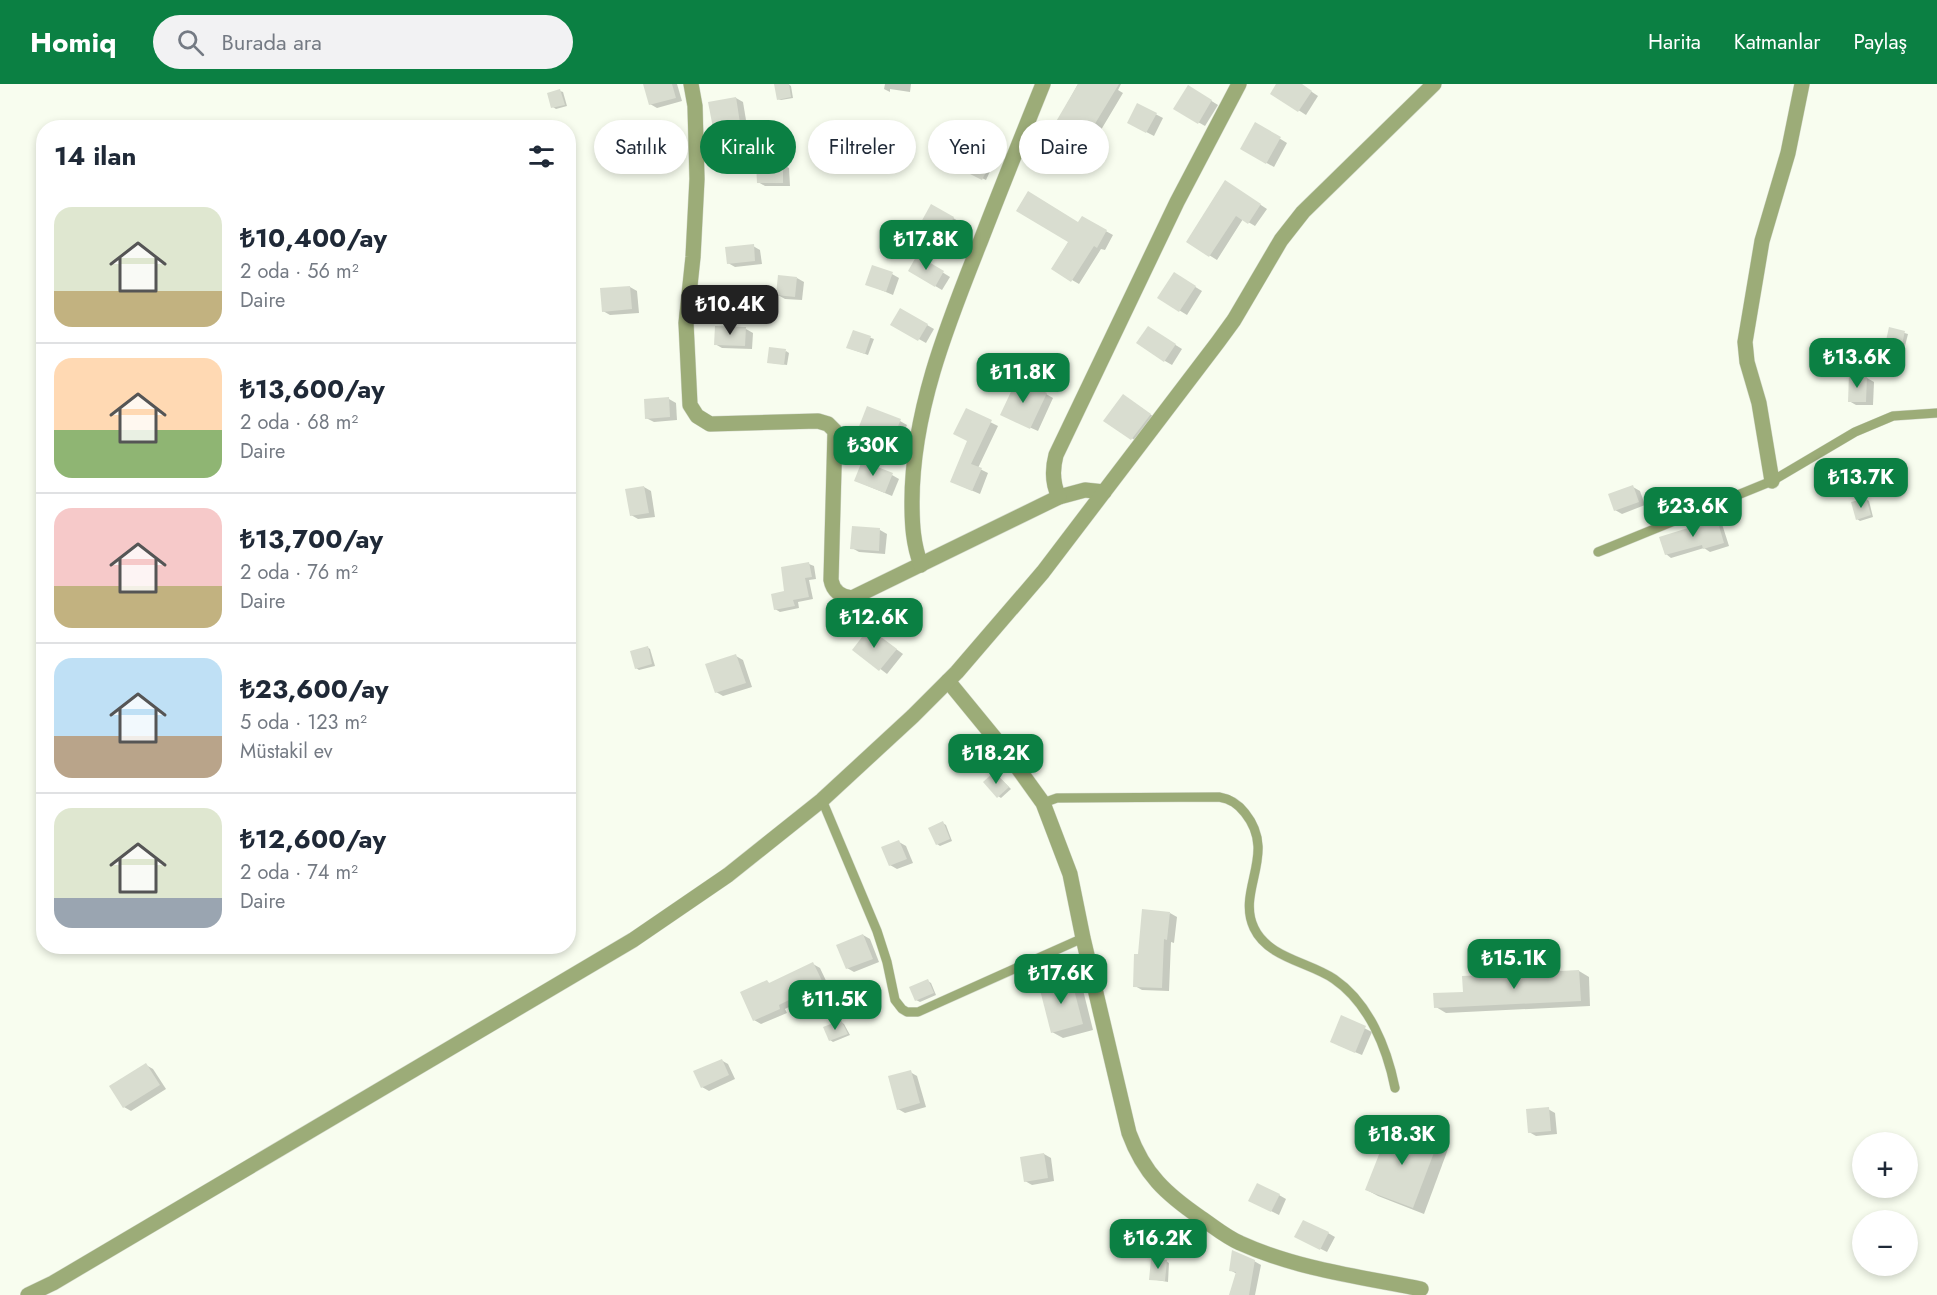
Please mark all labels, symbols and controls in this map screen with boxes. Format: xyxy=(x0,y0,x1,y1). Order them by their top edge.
search box xyxy=(153,15,573,69)
text: Homiq xyxy=(30,22,117,63)
icon: search xyxy=(174,26,207,59)
text: Burada ara xyxy=(222,26,322,58)
text: Harita xyxy=(1648,27,1701,57)
text: Katmanlar xyxy=(1734,27,1820,57)
text: Paylaş xyxy=(1853,27,1907,57)
chip: Satılık xyxy=(594,120,688,174)
chip: Kiralık xyxy=(700,120,796,174)
chip: Filtreler xyxy=(808,120,916,174)
chip: Yeni xyxy=(928,120,1007,174)
chip: Daire xyxy=(1019,120,1109,174)
text: 14 ilan xyxy=(54,137,136,175)
icon: filters xyxy=(525,140,558,173)
text: ₺10,400/ay xyxy=(240,219,387,257)
pin: ₺17.8K xyxy=(877,220,975,271)
text: ₺17.8K xyxy=(894,225,958,254)
icon: home xyxy=(102,231,174,303)
text: 2 oda · 56 m² xyxy=(240,257,359,286)
pin: ₺10.4K xyxy=(681,285,779,336)
text: Daire xyxy=(240,286,285,315)
text: ₺10.4K xyxy=(695,290,765,319)
pin: ₺13.6K xyxy=(1808,338,1906,389)
text: ₺13.6K xyxy=(1823,343,1891,372)
pin: ₺11.8K xyxy=(974,353,1072,404)
text: ₺11.8K xyxy=(991,358,1055,387)
text: ₺13,600/ay xyxy=(240,370,385,408)
icon: home xyxy=(102,382,174,454)
text: 2 oda · 68 m² xyxy=(240,408,358,437)
pin: ₺30K xyxy=(837,426,909,477)
text: ₺30K xyxy=(847,431,899,460)
text: Daire xyxy=(240,437,285,466)
pin: ₺13.7K xyxy=(1812,458,1910,509)
text: ₺13.7K xyxy=(1828,463,1894,492)
pin: ₺23.6K xyxy=(1644,487,1742,538)
text: ₺23.6K xyxy=(1658,492,1728,521)
text: ₺13,700/ay xyxy=(240,520,383,558)
icon: home xyxy=(102,532,174,604)
text: 2 oda · 76 m² xyxy=(240,558,358,587)
text: Daire xyxy=(240,587,285,616)
pin: ₺12.6K xyxy=(825,598,923,649)
text: ₺12.6K xyxy=(840,603,908,632)
text: ₺23,600/ay xyxy=(240,670,389,708)
icon: home xyxy=(102,682,174,754)
text: 5 oda · 123 m² xyxy=(240,708,367,737)
pin: ₺18.2K xyxy=(947,734,1045,785)
text: Müstakil ev xyxy=(240,737,333,766)
text: ₺18.2K xyxy=(962,739,1030,768)
text: ₺12,600/ay xyxy=(240,820,386,858)
icon: home xyxy=(102,832,174,904)
text: 2 oda · 74 m² xyxy=(240,858,358,887)
text: Daire xyxy=(240,887,285,916)
pin: ₺15.1K xyxy=(1465,939,1563,990)
text: ₺15.1K xyxy=(1481,944,1547,973)
pin: ₺17.6K xyxy=(1012,954,1110,1005)
text: ₺17.6K xyxy=(1028,959,1094,988)
pin: ₺11.5K xyxy=(786,980,884,1031)
text: ₺11.5K xyxy=(802,985,868,1014)
pin: ₺18.3K xyxy=(1353,1115,1451,1166)
text: ₺18.3K xyxy=(1369,1120,1435,1149)
map controls xyxy=(1852,1132,1918,1276)
button: + xyxy=(1852,1132,1918,1198)
button: − xyxy=(1852,1210,1918,1276)
pin: ₺16.2K xyxy=(1109,1219,1207,1270)
text: ₺16.2K xyxy=(1124,1224,1192,1253)

